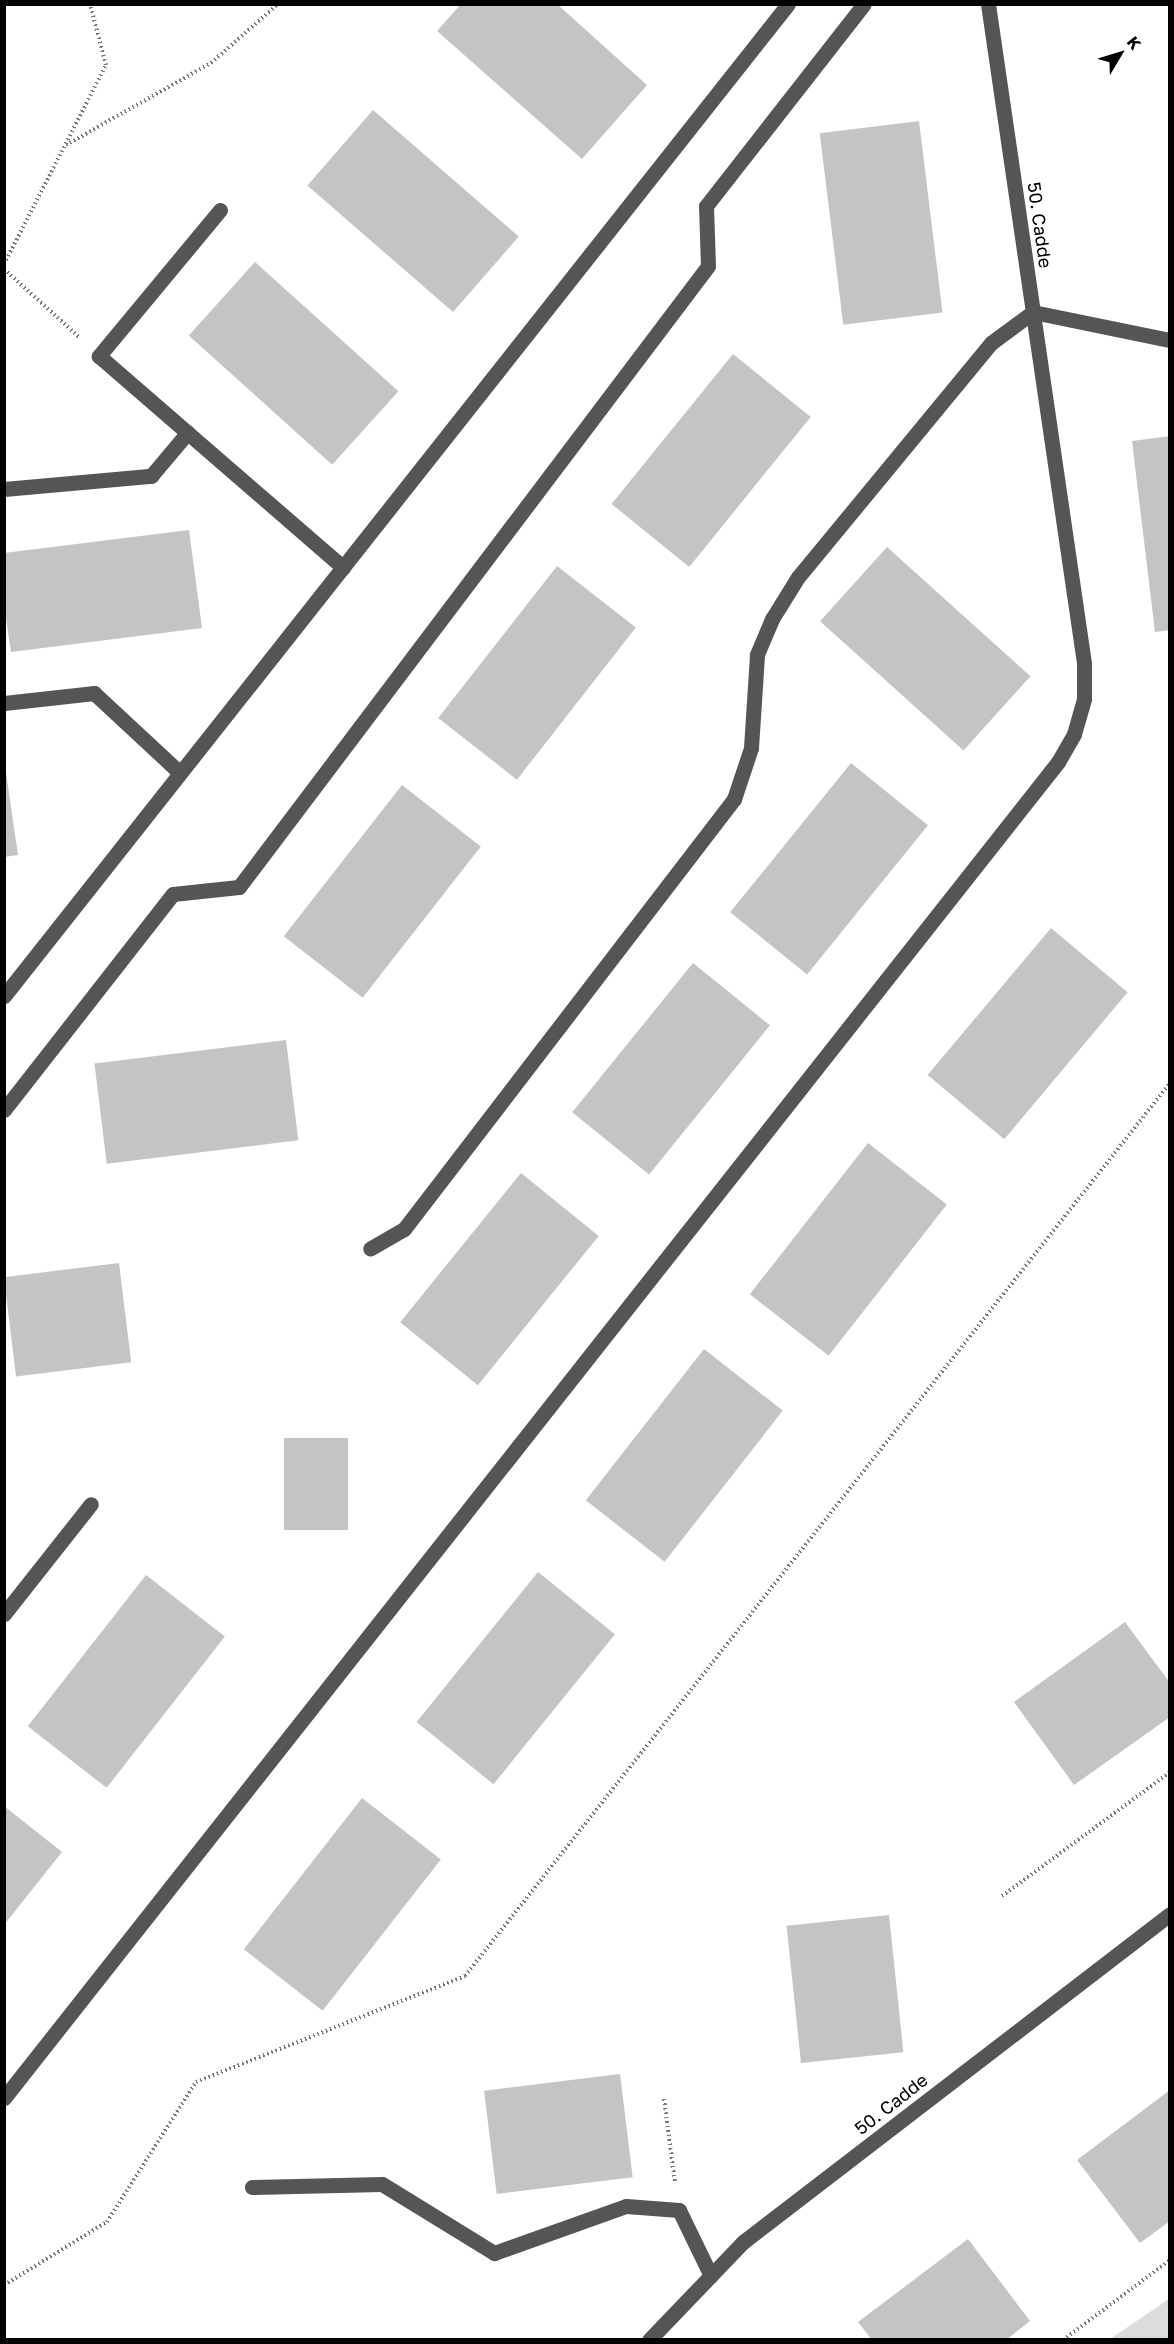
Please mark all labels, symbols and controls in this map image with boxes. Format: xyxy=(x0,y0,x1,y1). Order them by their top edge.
north arrow xyxy=(1090,24,1150,84)
text: K xyxy=(1123,32,1146,54)
street label: 50. Cadde xyxy=(1023,181,1057,269)
street label: 50. Cadde xyxy=(850,2069,932,2139)

